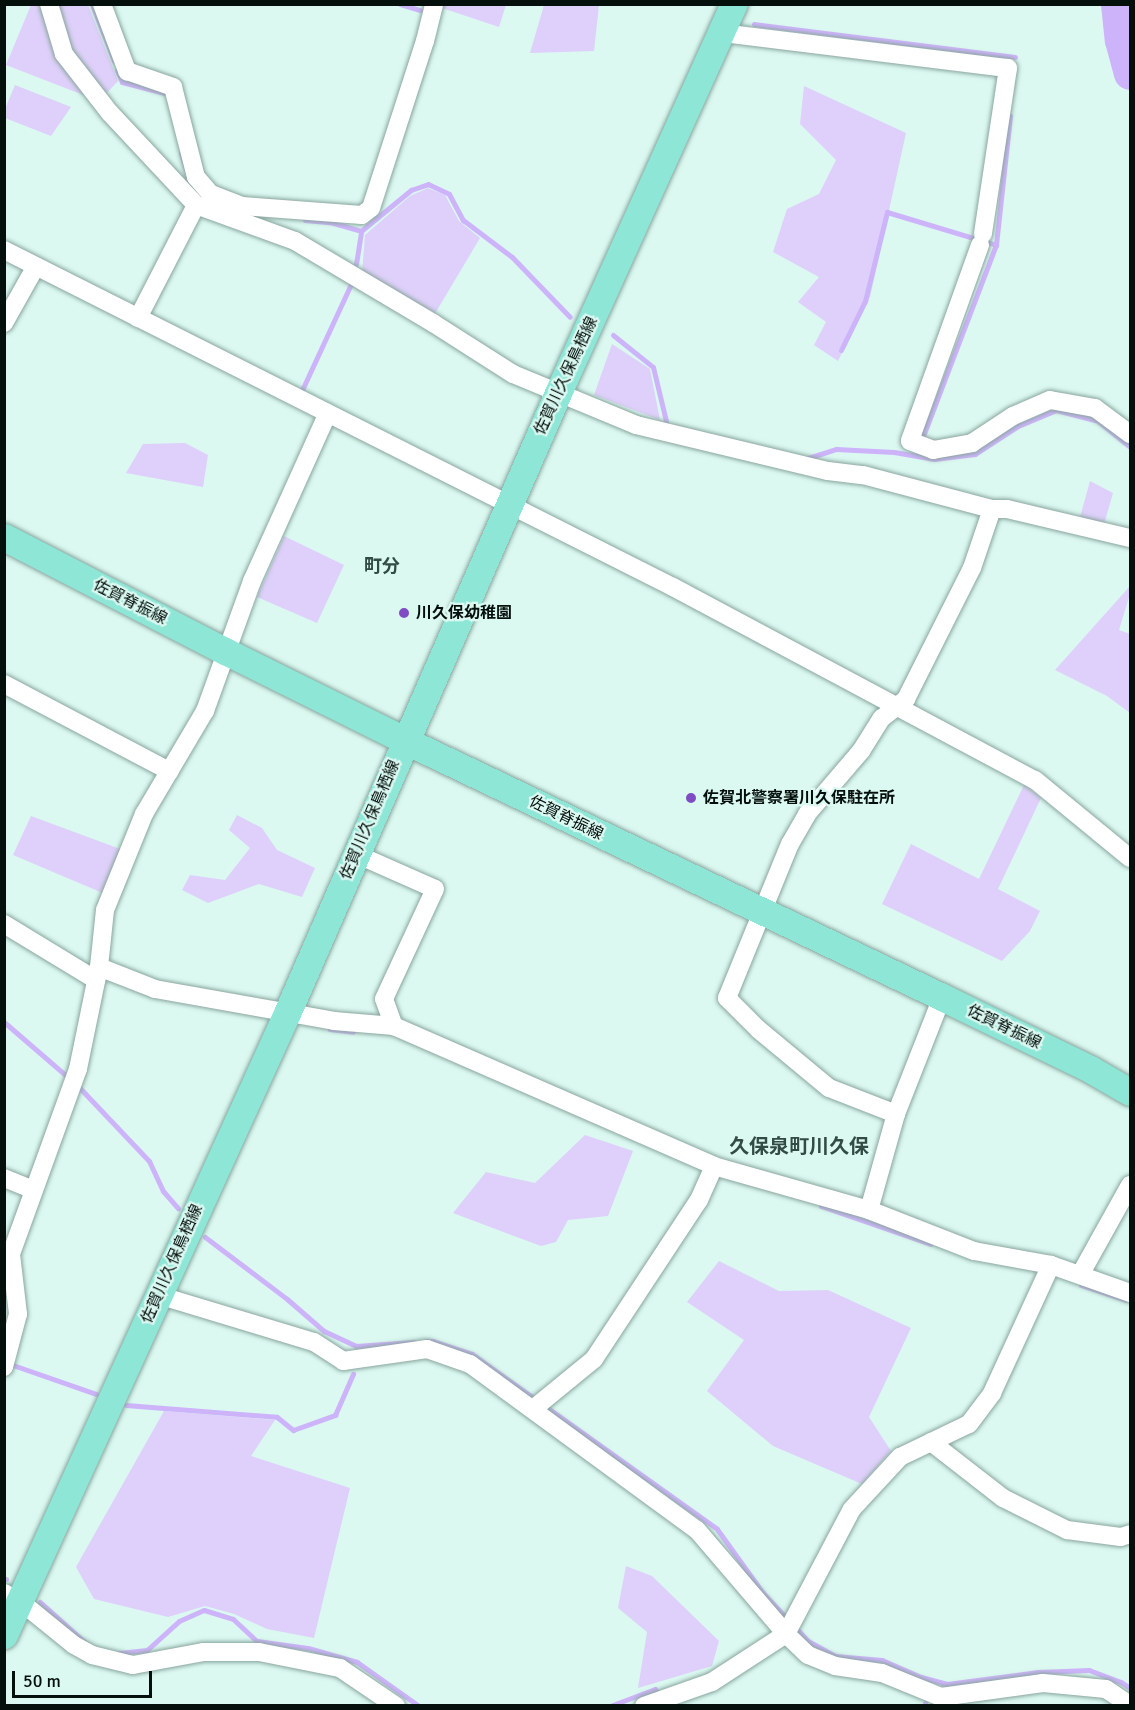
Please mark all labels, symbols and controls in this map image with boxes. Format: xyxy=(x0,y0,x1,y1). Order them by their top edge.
street label: 佐賀川久保鳥栖線 xyxy=(530,314,602,438)
district label: 町分 xyxy=(364,555,400,577)
street label: 佐賀脊振線 xyxy=(90,575,170,629)
place label: 川久保幼稚園 xyxy=(416,603,512,623)
marker: 川久保幼稚園 xyxy=(397,606,411,620)
street label: 佐賀川久保鳥栖線 xyxy=(336,757,404,883)
place label: 佐賀北警察署川久保駐在所 xyxy=(703,788,895,808)
marker: 佐賀北警察署川久保駐在所 xyxy=(684,791,698,805)
street label: 佐賀脊振線 xyxy=(526,792,606,844)
street label: 佐賀脊振線 xyxy=(964,1001,1044,1053)
district label: 久保泉町川久保 xyxy=(729,1134,869,1158)
street label: 佐賀川久保鳥栖線 xyxy=(137,1202,207,1326)
scale bar xyxy=(15,1659,154,1697)
text: 50 m xyxy=(23,1670,61,1692)

